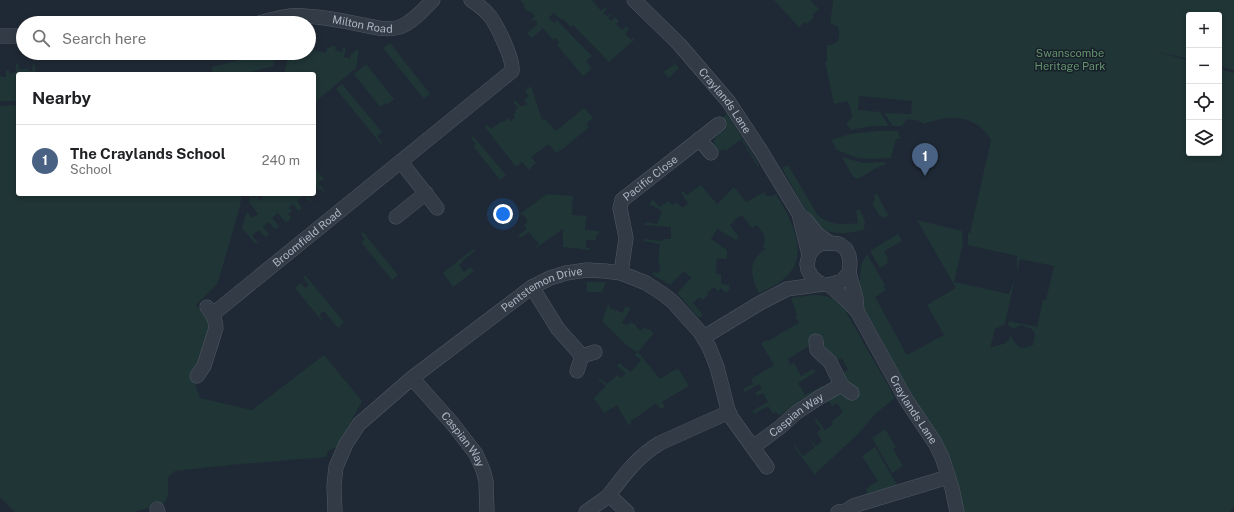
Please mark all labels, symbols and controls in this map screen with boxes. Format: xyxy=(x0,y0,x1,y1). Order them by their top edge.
map controls xyxy=(1186,12,1222,156)
button: + xyxy=(1186,12,1222,48)
street label: Milton Road xyxy=(331,13,393,35)
search box xyxy=(16,16,316,60)
icon: search xyxy=(30,27,52,49)
text: Search here xyxy=(62,30,146,47)
park label: Swanscombe Heritage Park xyxy=(1035,47,1105,72)
button: − xyxy=(1186,48,1222,84)
street label: Craylands Lane xyxy=(696,66,754,135)
button: locate xyxy=(1186,84,1222,120)
text: Nearby xyxy=(32,88,91,108)
button: layers xyxy=(1186,120,1222,156)
pin: 1 xyxy=(912,143,938,176)
text: The Craylands School xyxy=(70,145,226,162)
text: 1 xyxy=(42,153,48,168)
text: 240 m xyxy=(262,153,300,168)
street label: Pacific Close xyxy=(621,153,680,203)
text: School xyxy=(70,162,112,177)
your location xyxy=(493,204,513,224)
street label: Broomfield Road xyxy=(270,206,344,269)
street label: Pentstemon Drive xyxy=(499,265,583,314)
street label: Craylands Lane xyxy=(888,373,940,446)
street label: Caspian Way xyxy=(767,390,826,439)
street label: Caspian Way xyxy=(439,409,487,469)

